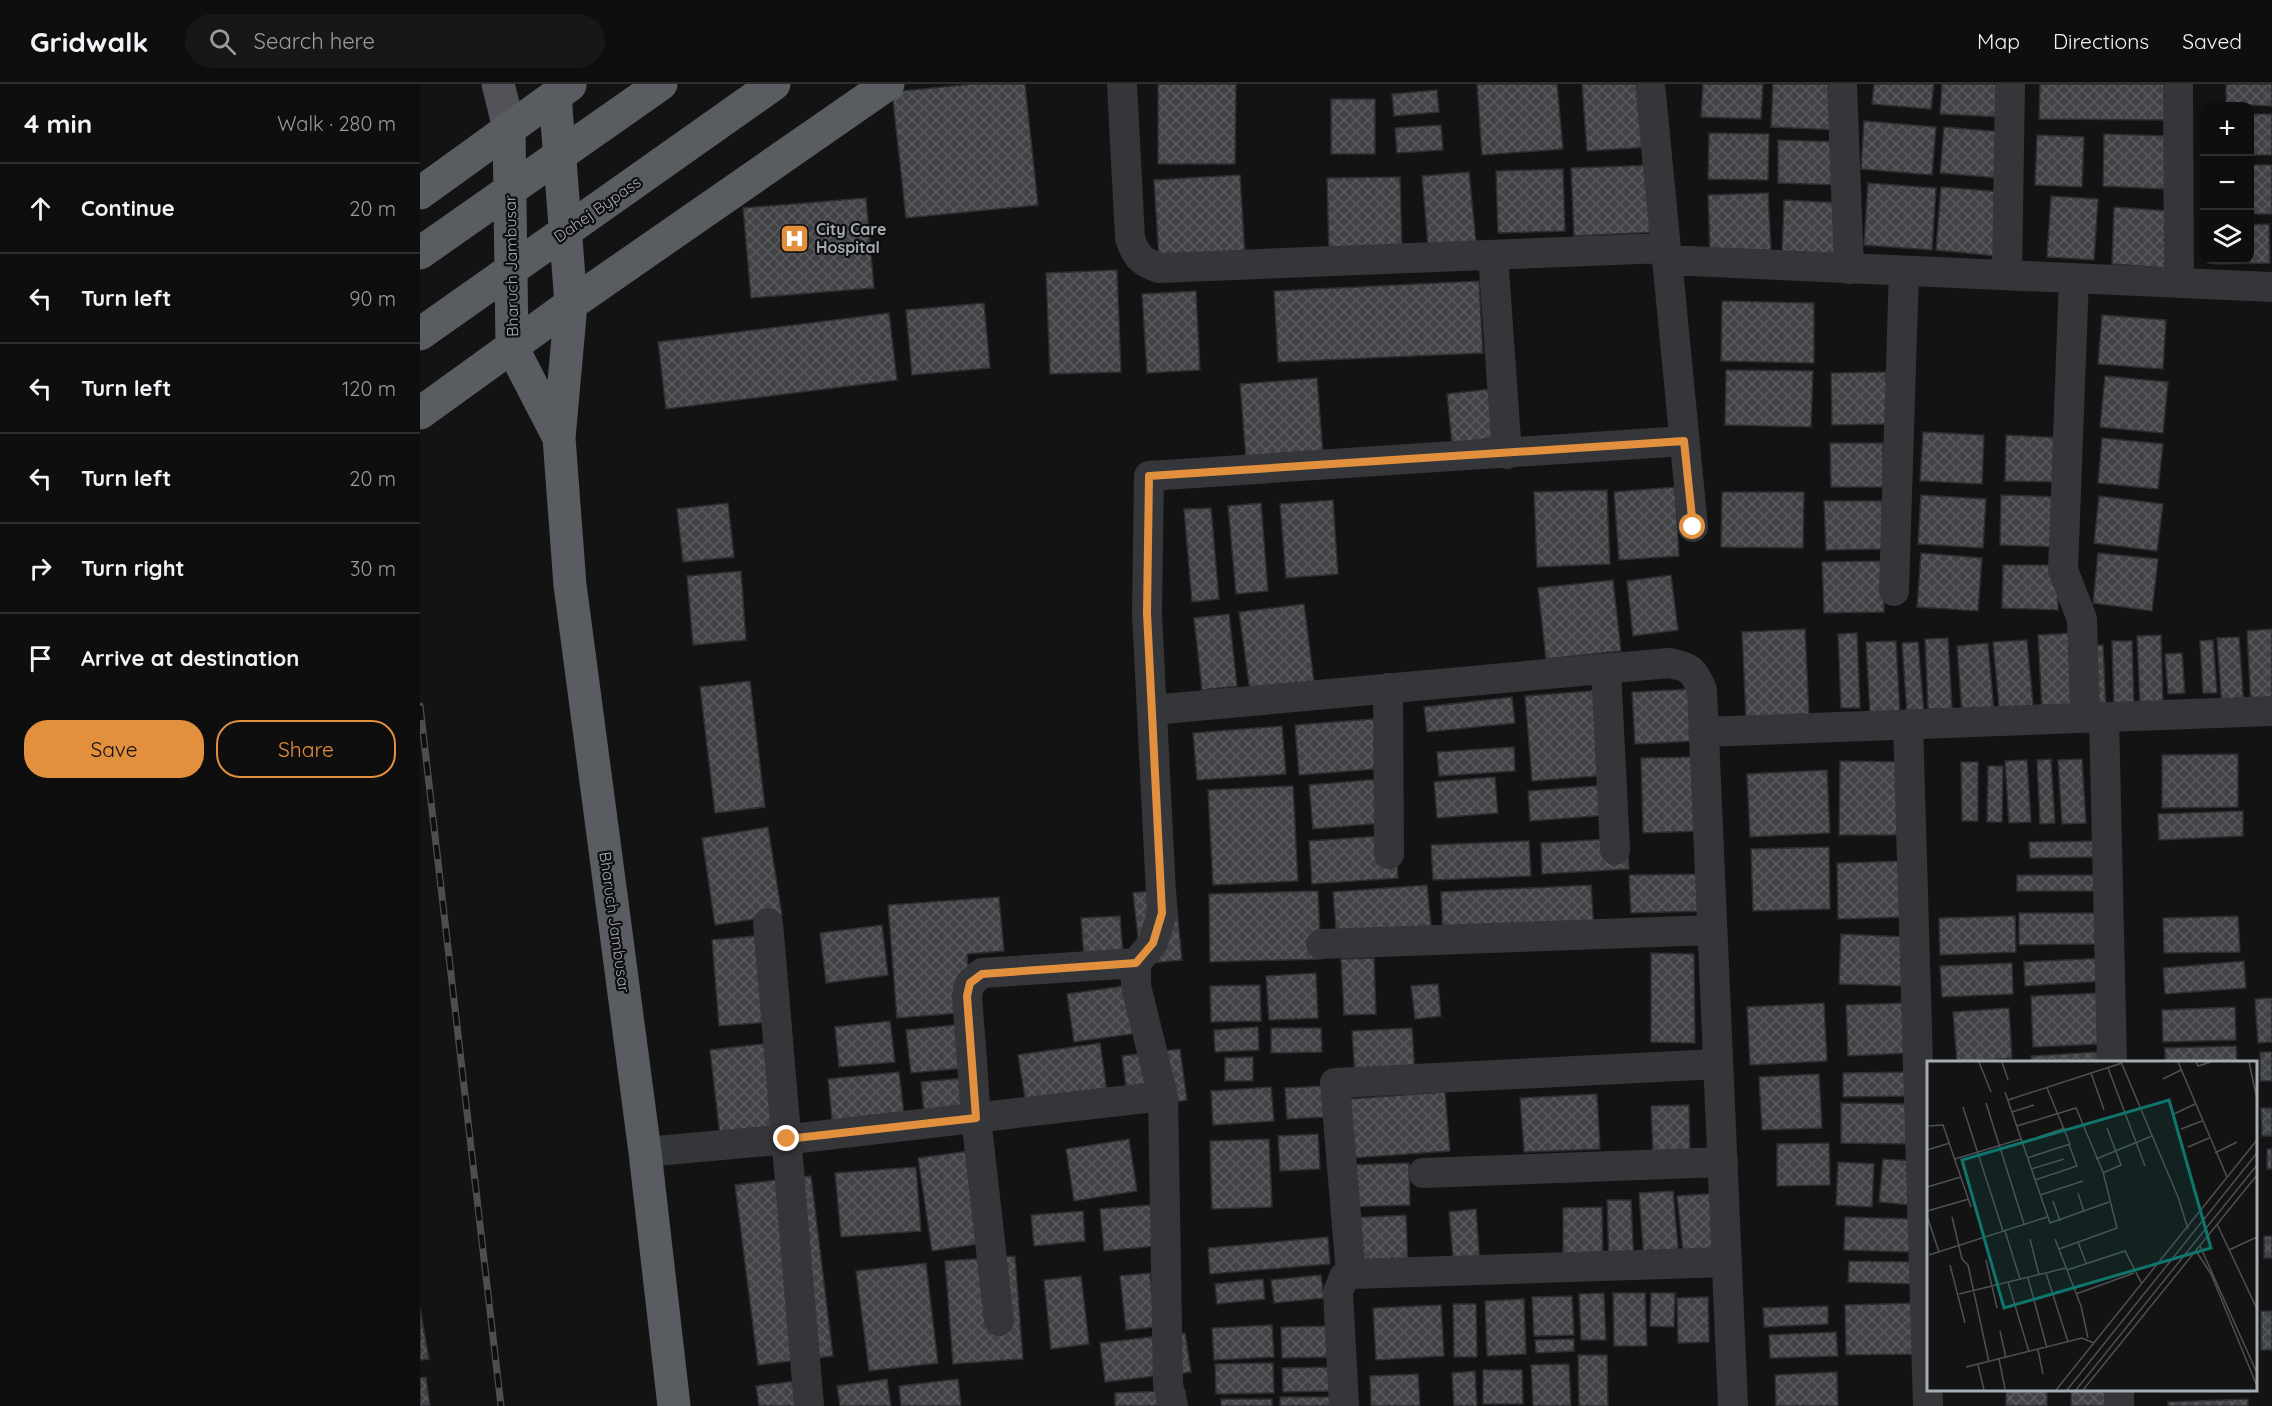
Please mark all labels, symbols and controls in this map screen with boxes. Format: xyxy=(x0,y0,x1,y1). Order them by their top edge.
search box xyxy=(185,14,605,68)
text: Gridwalk xyxy=(30,24,149,59)
icon: search xyxy=(206,25,239,58)
text: Search here xyxy=(254,27,375,55)
text: Map xyxy=(1977,28,2020,54)
text: Directions xyxy=(2053,28,2149,54)
text: Saved xyxy=(2182,28,2242,54)
map controls xyxy=(2200,102,2254,264)
button: + xyxy=(2200,102,2254,156)
text: 4 min xyxy=(24,107,92,140)
text: Walk · 280 m xyxy=(277,111,396,136)
button: − xyxy=(2200,156,2254,210)
street label: Dahej Bypass xyxy=(550,172,644,246)
icon: ahead xyxy=(24,192,57,225)
text: Continue xyxy=(81,194,175,222)
street label: Bharuch Jambusar xyxy=(500,195,522,337)
text: 20 m xyxy=(349,196,396,221)
button: layers xyxy=(2200,210,2254,264)
place label: City Care Hospital xyxy=(816,219,886,257)
hospital icon: City Care Hospital xyxy=(779,222,811,254)
icon: left xyxy=(24,282,57,315)
text: Turn left xyxy=(81,284,171,312)
text: 90 m xyxy=(349,286,396,311)
icon: left xyxy=(24,372,57,405)
text: Turn left xyxy=(81,374,171,402)
text: 120 m xyxy=(342,376,396,401)
icon: left xyxy=(24,462,57,495)
text: Turn left xyxy=(81,464,171,492)
text: 20 m xyxy=(349,466,396,491)
route start xyxy=(1679,513,1705,539)
icon: right xyxy=(24,552,57,585)
text: Turn right xyxy=(81,554,185,582)
text: 30 m xyxy=(350,556,396,581)
icon: arrive xyxy=(24,642,57,675)
text: Arrive at destination xyxy=(81,644,299,672)
button: Save xyxy=(24,720,204,778)
button: Share xyxy=(216,720,396,778)
street label: Bharuch Jambusar xyxy=(595,850,635,994)
inset map xyxy=(1927,1061,2257,1391)
route end xyxy=(773,1125,799,1151)

